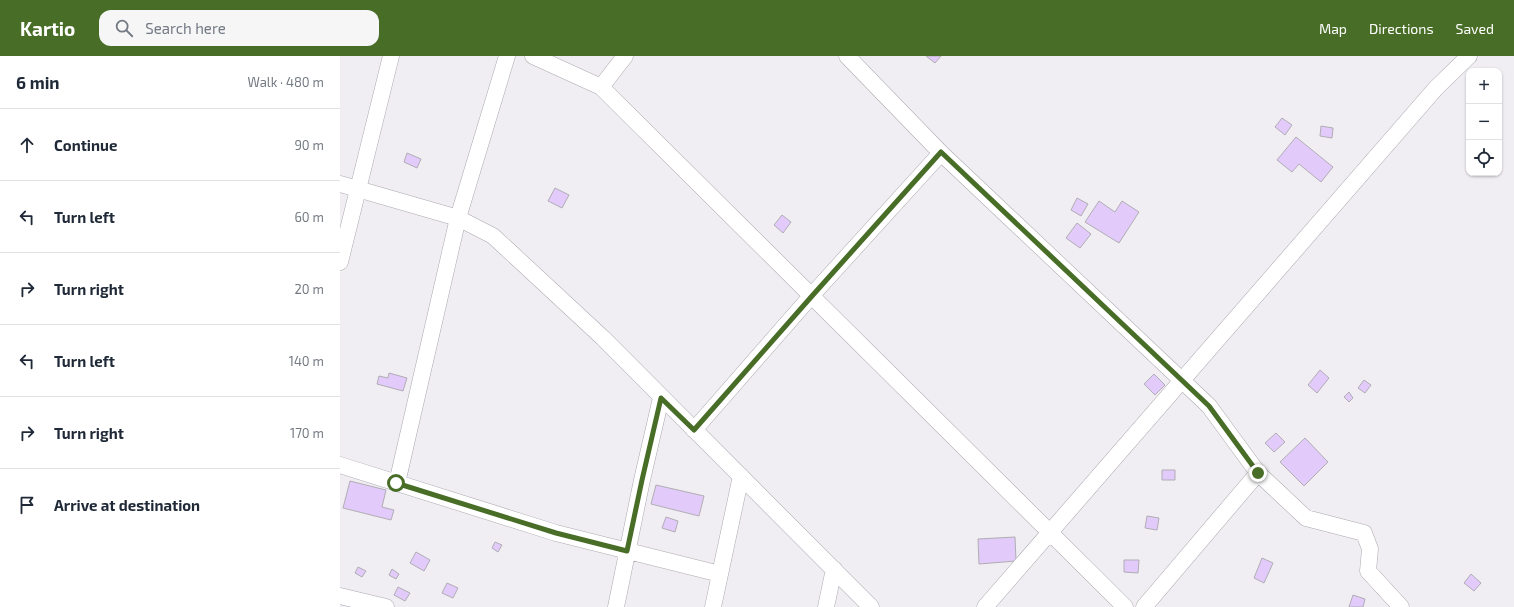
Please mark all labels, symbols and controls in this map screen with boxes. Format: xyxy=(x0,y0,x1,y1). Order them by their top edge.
search box xyxy=(99,10,379,46)
text: Kartio xyxy=(20,17,75,40)
icon: search xyxy=(113,17,135,39)
text: Search here xyxy=(145,19,226,37)
text: Map xyxy=(1319,20,1347,37)
text: Directions xyxy=(1369,20,1434,37)
text: Saved xyxy=(1456,20,1494,37)
map controls xyxy=(1466,68,1502,176)
button: + xyxy=(1466,68,1502,104)
text: 6 min xyxy=(16,72,60,92)
text: Walk · 480 m xyxy=(247,74,324,90)
button: − xyxy=(1466,104,1502,140)
icon: ahead xyxy=(16,134,38,156)
text: Continue xyxy=(54,136,117,154)
text: 90 m xyxy=(294,137,324,153)
button: locate xyxy=(1466,140,1502,176)
icon: left xyxy=(16,206,38,228)
text: Turn left xyxy=(54,208,115,226)
text: 60 m xyxy=(294,209,324,225)
icon: right xyxy=(16,278,38,300)
text: Turn right xyxy=(54,280,124,298)
text: 20 m xyxy=(295,281,324,297)
icon: left xyxy=(16,350,38,372)
text: Turn left xyxy=(54,352,115,370)
text: 140 m xyxy=(289,353,324,369)
icon: right xyxy=(16,422,38,444)
text: Turn right xyxy=(54,424,124,442)
text: 170 m xyxy=(290,425,324,441)
route end xyxy=(1249,464,1267,482)
route start xyxy=(387,474,405,492)
icon: arrive xyxy=(16,494,38,516)
text: Arrive at destination xyxy=(54,496,200,514)

